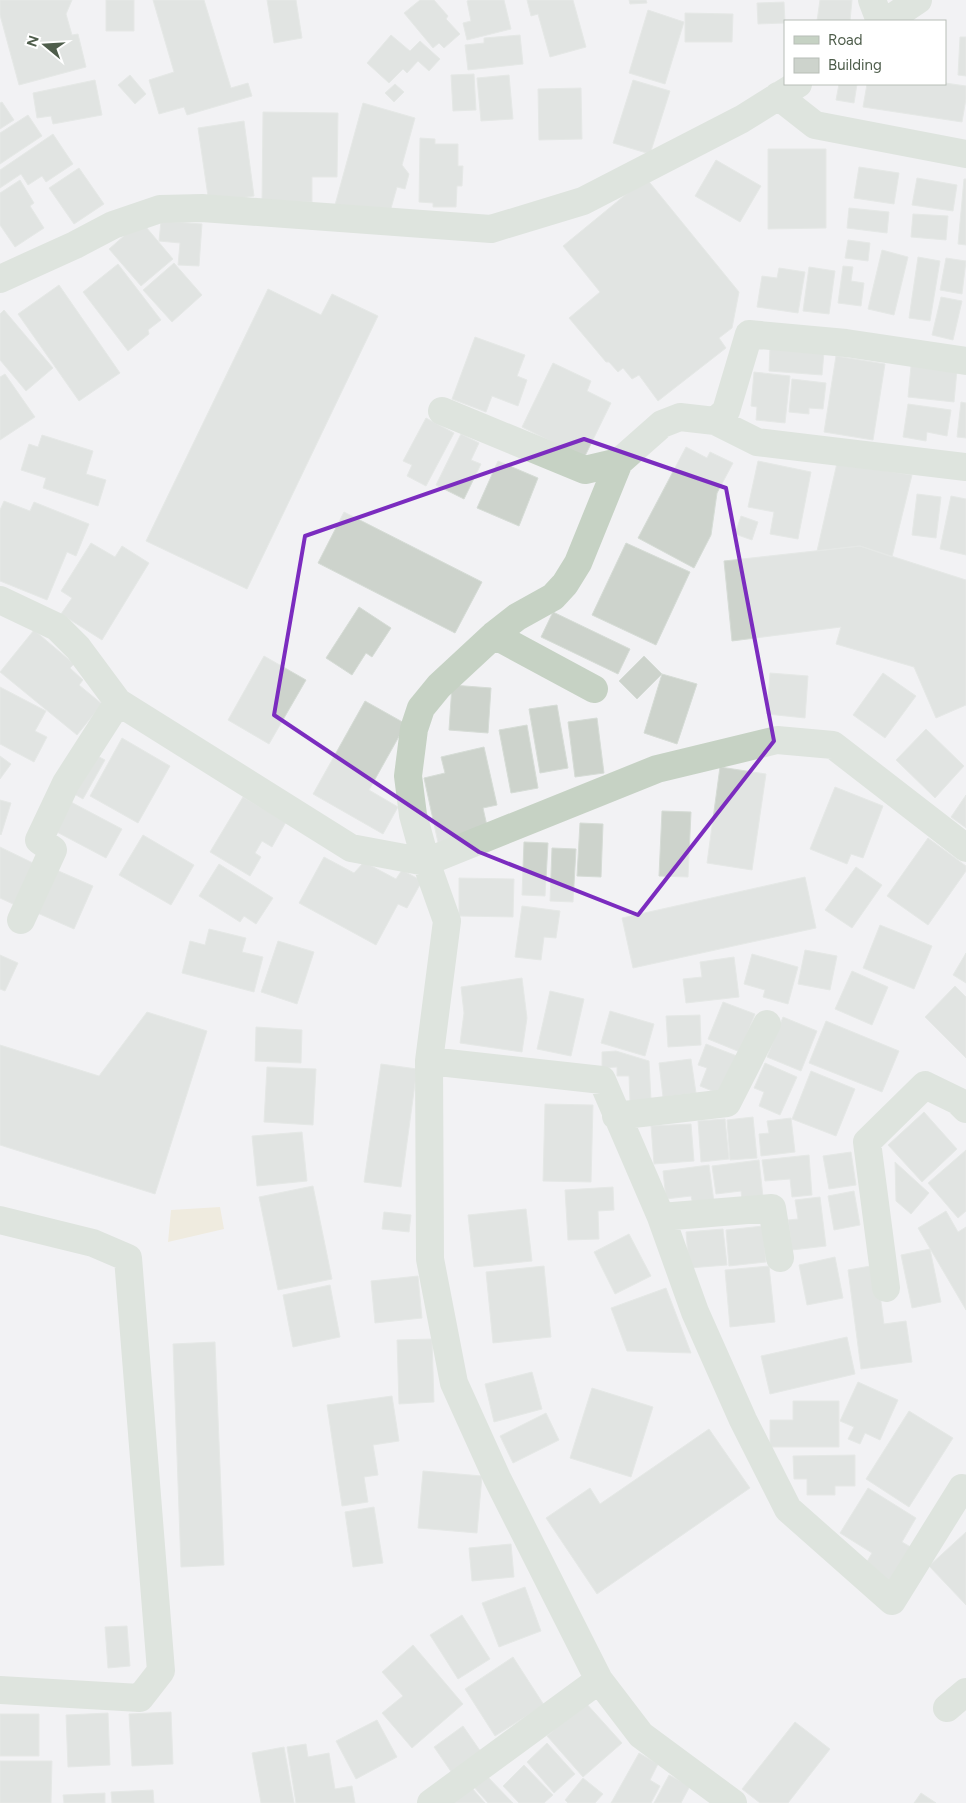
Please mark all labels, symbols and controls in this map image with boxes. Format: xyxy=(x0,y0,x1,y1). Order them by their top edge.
north arrow xyxy=(20,20,70,70)
legend xyxy=(784,20,946,85)
text: Road xyxy=(828,31,863,49)
text: N xyxy=(23,33,43,49)
text: Building xyxy=(828,56,882,74)

